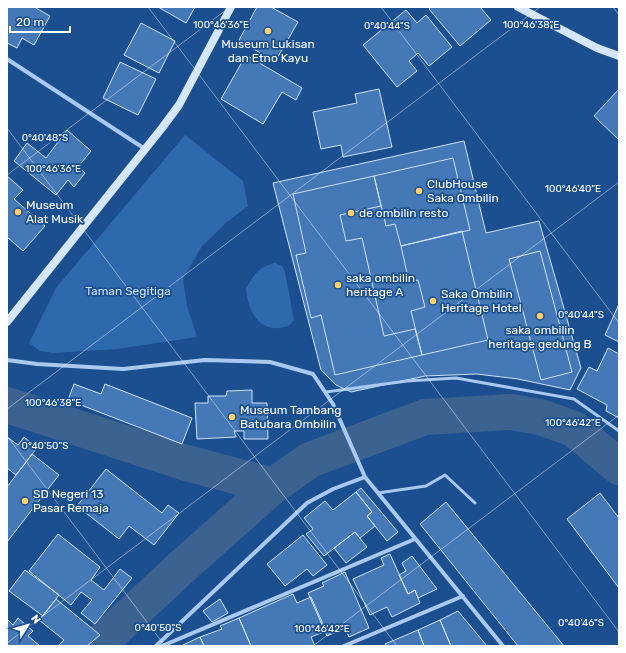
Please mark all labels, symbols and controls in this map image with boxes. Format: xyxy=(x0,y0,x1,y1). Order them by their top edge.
scale bar xyxy=(10,8,70,34)
text: 20 m xyxy=(16,15,44,29)
text: 100°46'36"E xyxy=(193,19,249,31)
text: 100°46'38"E xyxy=(503,19,559,31)
text: 0°40'44"S xyxy=(364,20,410,32)
marker: Museum Lukisan dan Etno Kayu xyxy=(263,26,273,36)
place label: Museum Lukisan dan Etno Kayu xyxy=(221,37,315,65)
text: 0°40'48"S xyxy=(22,132,68,144)
text: 100°46'36"E xyxy=(25,163,81,175)
place label: ClubHouse Saka Ombilin xyxy=(427,177,499,205)
text: 100°46'40"E xyxy=(545,183,601,195)
marker: ClubHouse Saka Ombilin xyxy=(414,186,424,196)
place label: Museum Alat Musik xyxy=(26,198,84,226)
place label: de ombilin resto xyxy=(359,206,448,220)
marker: Museum Alat Musik xyxy=(13,207,23,217)
marker: de ombilin resto xyxy=(346,208,356,218)
place label: saka ombilin heritage A xyxy=(346,271,415,299)
marker: saka ombilin heritage A xyxy=(333,280,343,290)
park label: Taman Segitiga xyxy=(85,284,171,298)
place label: Saka Ombilin Heritage Hotel xyxy=(441,287,522,315)
marker: Saka Ombilin Heritage Hotel xyxy=(428,296,438,306)
text: 0°40'44"S xyxy=(558,309,604,321)
marker: saka ombilin heritage gedung B xyxy=(535,311,545,321)
place label: saka ombilin heritage gedung B xyxy=(488,323,592,351)
text: 100°46'38"E xyxy=(25,397,81,409)
place label: Museum Tambang Batubara Ombilin xyxy=(240,403,341,431)
marker: Museum Tambang Batubara Ombilin xyxy=(227,412,237,422)
text: 100°46'42"E xyxy=(545,417,601,429)
text: 0°40'50"S xyxy=(22,440,68,452)
place label: SD Negeri 13 Pasar Remaja xyxy=(33,487,109,515)
marker: SD Negeri 13 Pasar Remaja xyxy=(20,496,30,506)
north arrow xyxy=(8,605,48,645)
text: N xyxy=(28,612,43,626)
text: 0°40'46"S xyxy=(558,617,604,629)
text: 0°40'50"S xyxy=(135,622,181,634)
text: 100°46'42"E xyxy=(294,623,350,635)

